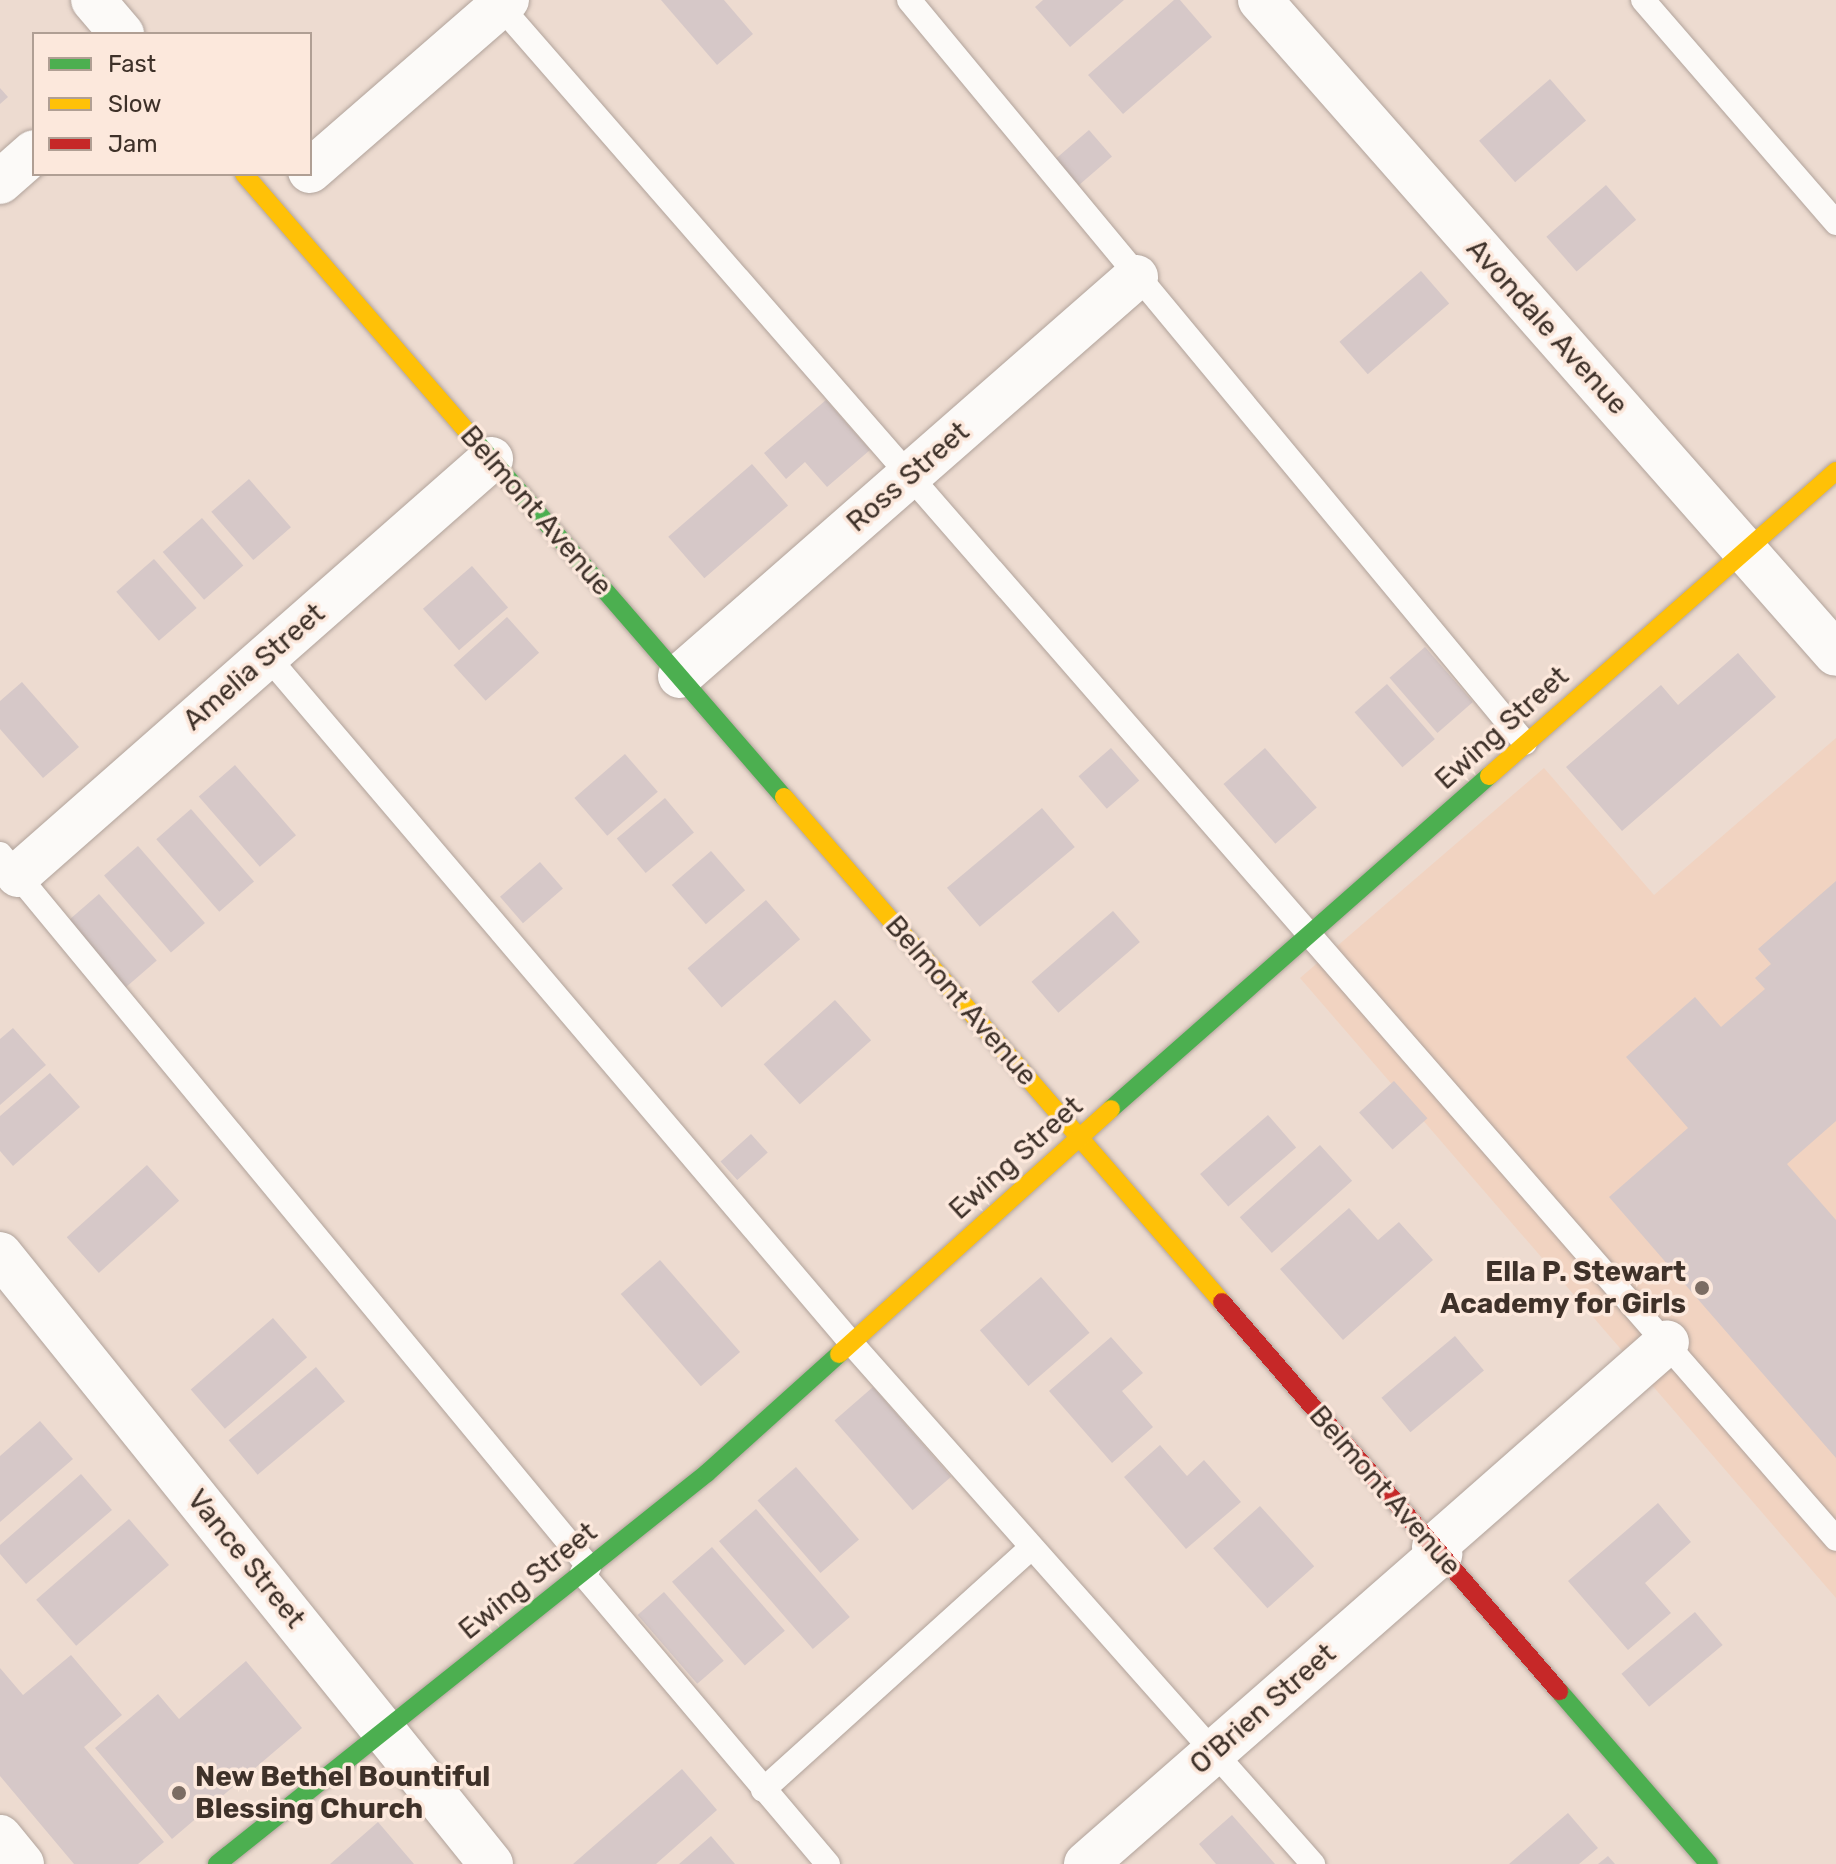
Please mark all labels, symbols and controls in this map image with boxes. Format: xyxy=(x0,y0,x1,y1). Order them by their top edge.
legend xyxy=(32,32,312,176)
text: Fast xyxy=(108,50,156,78)
text: Slow xyxy=(108,90,161,118)
text: Jam xyxy=(108,130,158,158)
street label: Avondale Avenue xyxy=(1459,232,1635,422)
street label: Ross Street xyxy=(840,415,976,539)
street label: Belmont Avenue xyxy=(453,419,619,603)
street label: Amelia Street xyxy=(176,597,332,737)
street label: Ewing Street xyxy=(1429,659,1575,797)
street label: Belmont Avenue xyxy=(878,909,1044,1093)
street label: Ewing Street xyxy=(943,1089,1089,1227)
place label: Ella P. Stewart Academy for Girls xyxy=(1439,1255,1686,1321)
marker: Ella P. Stewart Academy for Girls xyxy=(1693,1279,1711,1297)
street label: Belmont Avenue xyxy=(1302,1399,1468,1583)
street label: Vance Street xyxy=(180,1483,312,1635)
street label: Ewing Street xyxy=(452,1515,604,1647)
street label: O'Brien Street xyxy=(1183,1637,1343,1781)
place label: New Bethel Bountiful Blessing Church xyxy=(195,1760,491,1826)
marker: New Bethel Bountiful Blessing Church xyxy=(170,1784,188,1802)

